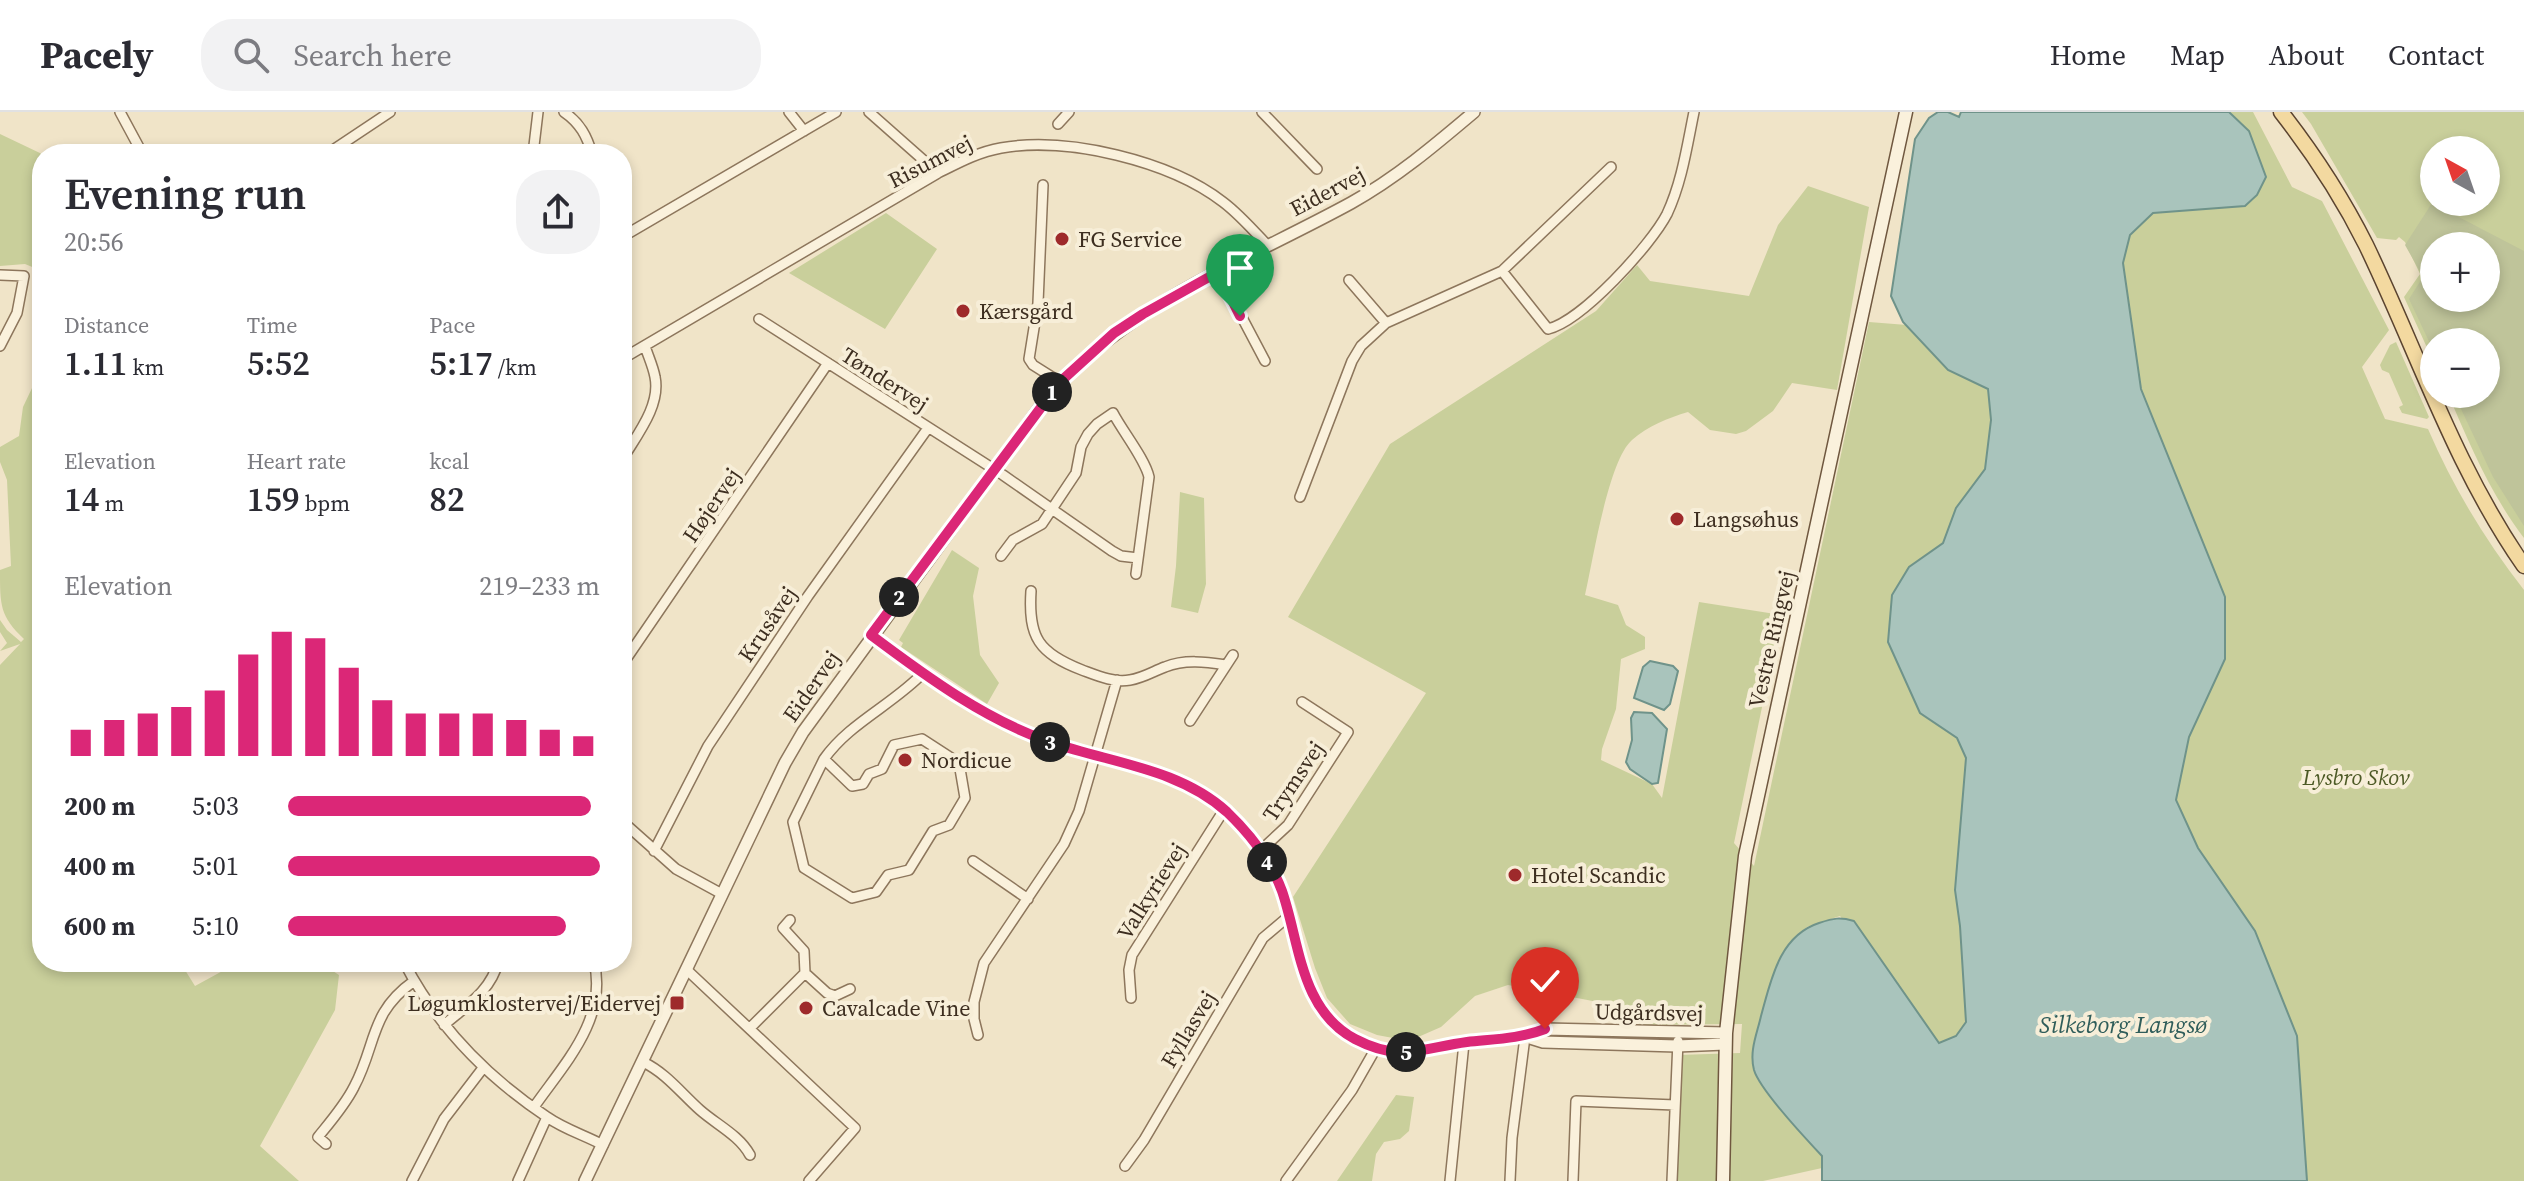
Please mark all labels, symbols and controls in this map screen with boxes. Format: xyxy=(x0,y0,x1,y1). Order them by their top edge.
search box xyxy=(201,19,761,91)
text: Pacely xyxy=(40,29,153,81)
icon: search xyxy=(229,33,273,77)
text: Search here xyxy=(293,35,452,76)
text: Home xyxy=(2050,36,2126,74)
text: Map xyxy=(2170,36,2225,74)
text: About xyxy=(2269,36,2344,74)
text: Contact xyxy=(2388,36,2484,74)
street label: Risumvej xyxy=(883,127,977,195)
north arrow xyxy=(2420,136,2500,216)
map controls xyxy=(2420,136,2500,408)
street label: Eidervej xyxy=(1284,159,1370,223)
text: Evening run xyxy=(64,163,306,224)
button: share xyxy=(516,170,600,254)
text: 20:56 xyxy=(64,224,124,260)
place label: FG Service xyxy=(1078,224,1182,254)
marker: FG Service xyxy=(1053,230,1071,248)
button: + xyxy=(2420,232,2500,312)
pin xyxy=(1206,234,1274,316)
icon: arrive xyxy=(1218,246,1262,290)
place label: Kærsgård xyxy=(979,296,1074,326)
marker: Kærsgård xyxy=(954,302,972,320)
text: Distance xyxy=(64,310,149,340)
text: Time xyxy=(247,310,298,340)
text: Pace xyxy=(429,310,475,340)
button: − xyxy=(2420,328,2500,408)
text: 1.11 xyxy=(64,340,127,386)
text: 5:52 xyxy=(247,340,310,386)
text: 5:17 xyxy=(429,340,493,386)
street label: Tøndervej xyxy=(836,340,934,418)
text: km xyxy=(127,352,164,382)
text: /km xyxy=(493,352,537,382)
pin: 1 xyxy=(1032,372,1072,412)
text: 1 xyxy=(1046,377,1058,407)
text: Elevation xyxy=(64,446,156,476)
text: Heart rate xyxy=(247,446,346,476)
text: kcal xyxy=(429,446,469,476)
street label: Højervej xyxy=(675,462,747,548)
text: 14 xyxy=(64,476,99,522)
text: 159 xyxy=(247,476,300,522)
text: 82 xyxy=(429,476,465,522)
text: m xyxy=(99,488,124,518)
text: bpm xyxy=(300,488,350,518)
place label: Langsøhus xyxy=(1693,504,1799,534)
marker: Langsøhus xyxy=(1668,510,1686,528)
street label: Vestre Ringvej xyxy=(1741,567,1801,711)
text: Elevation xyxy=(64,568,173,604)
text: 219–233 m xyxy=(479,568,600,604)
pin: 2 xyxy=(879,577,919,617)
street label: Krusåvej xyxy=(731,580,803,668)
text: 2 xyxy=(893,582,905,612)
street label: Eidervej xyxy=(775,644,847,728)
pin: 3 xyxy=(1030,722,1070,762)
text: 3 xyxy=(1044,727,1056,757)
street label: Trymsvej xyxy=(1255,735,1331,827)
place label: Nordicue xyxy=(921,745,1012,775)
marker: Nordicue xyxy=(896,751,914,769)
park label: Lysbro Skov xyxy=(2302,762,2410,792)
text: 200 m xyxy=(64,788,135,824)
text: 5:03 xyxy=(192,788,239,824)
street label: Valkyrievej xyxy=(1109,837,1193,945)
pin: 4 xyxy=(1247,842,1287,882)
text: 4 xyxy=(1261,847,1273,877)
text: 400 m xyxy=(64,848,135,884)
text: 5:01 xyxy=(192,848,239,884)
place label: Hotel Scandic xyxy=(1531,860,1666,890)
marker: Hotel Scandic xyxy=(1506,866,1524,884)
text: 600 m xyxy=(64,908,135,944)
text: 5:10 xyxy=(192,908,239,944)
pin xyxy=(1511,947,1579,1029)
icon: check xyxy=(1523,959,1567,1003)
street label: Fyllasvej xyxy=(1153,985,1223,1073)
place label: Løgumklostervej/Eidervej xyxy=(408,988,661,1018)
place label: Cavalcade Vine xyxy=(822,993,971,1023)
marker: Løgumklostervej/Eidervej xyxy=(668,994,686,1012)
street label: Udgårdsvej xyxy=(1594,996,1704,1028)
marker: Cavalcade Vine xyxy=(797,999,815,1017)
water label: Silkeborg Langsø xyxy=(2039,1008,2208,1041)
pin: 5 xyxy=(1386,1032,1426,1072)
text: 5 xyxy=(1400,1037,1412,1067)

